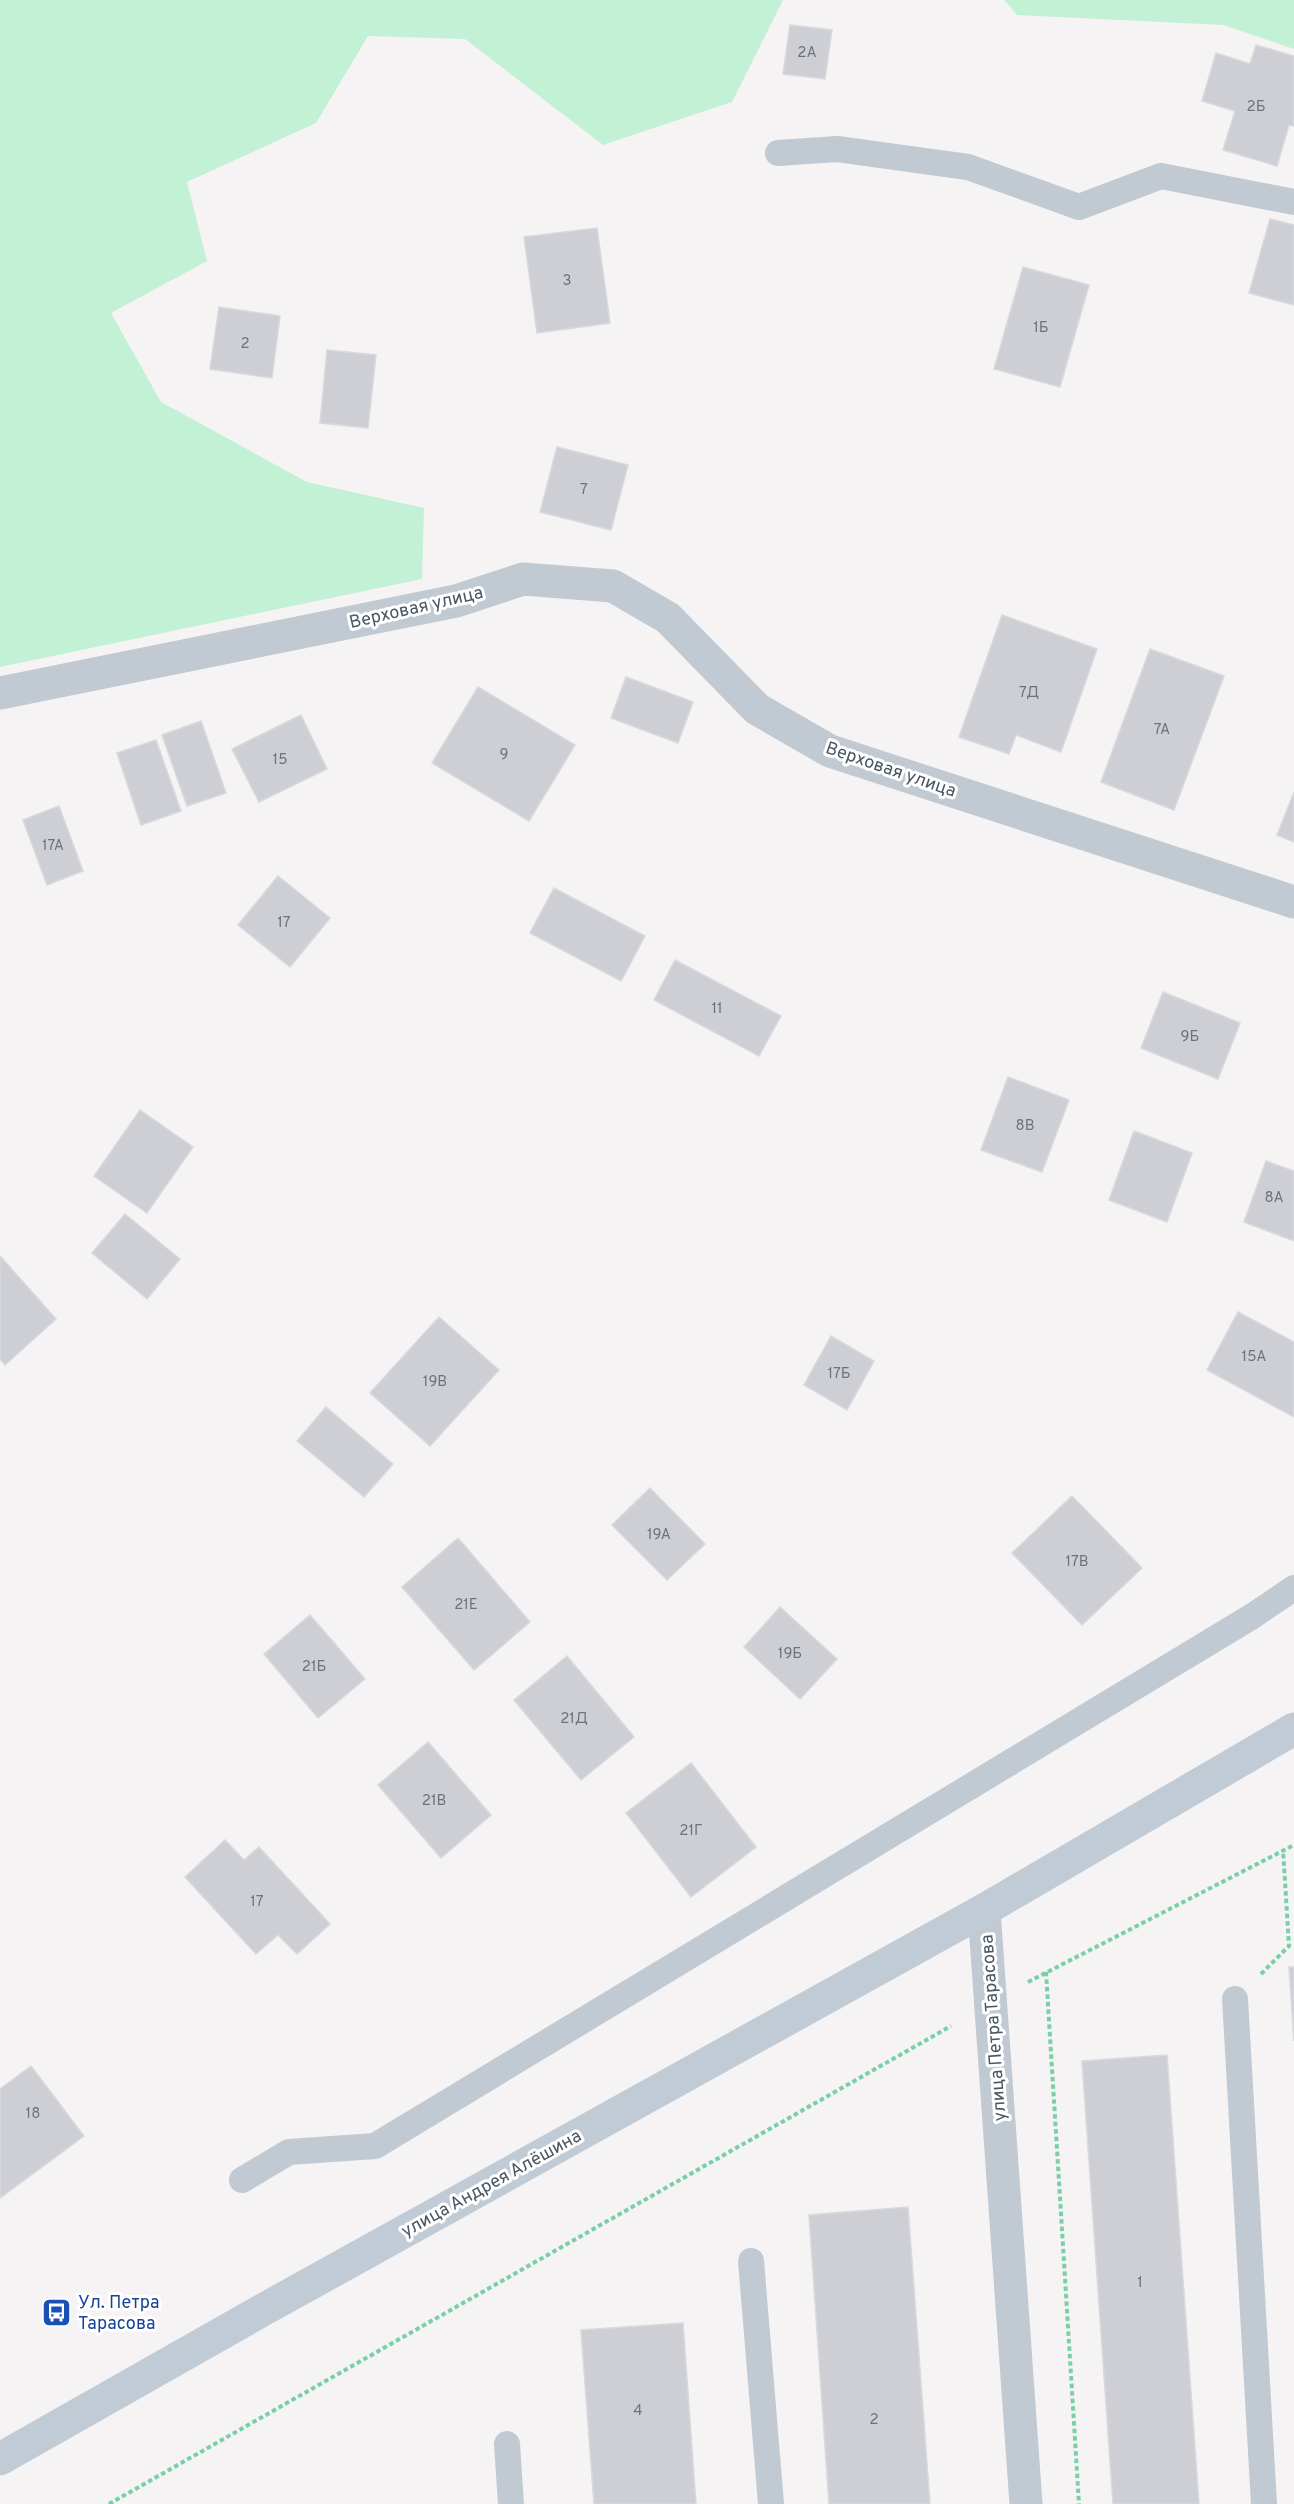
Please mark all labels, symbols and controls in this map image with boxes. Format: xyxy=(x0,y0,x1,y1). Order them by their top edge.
house number: 2А xyxy=(797,44,817,63)
house number: 2Б xyxy=(1246,98,1266,117)
house number: 3 xyxy=(562,272,572,291)
house number: 1Б xyxy=(1033,319,1049,338)
house number: 2 xyxy=(240,335,250,354)
house number: 7 xyxy=(580,481,588,500)
street label: Верховая улица xyxy=(347,582,486,635)
house number: 7Д xyxy=(1019,684,1039,703)
house number: 7А xyxy=(1154,721,1170,740)
street label: Верховая улица xyxy=(822,737,959,804)
house number: 9 xyxy=(500,746,508,765)
house number: 15 xyxy=(273,751,287,770)
house number: 17А xyxy=(42,837,64,856)
house number: 17 xyxy=(277,914,291,933)
house number: 11 xyxy=(711,1000,723,1019)
house number: 9Б xyxy=(1181,1028,1199,1047)
house number: 8В xyxy=(1016,1117,1034,1136)
house number: 8А xyxy=(1264,1189,1284,1208)
house number: 15А xyxy=(1242,1348,1266,1367)
house number: 17Б xyxy=(827,1365,851,1384)
house number: 19В xyxy=(423,1373,447,1392)
house number: 19А xyxy=(647,1526,671,1545)
house number: 17В xyxy=(1065,1553,1089,1572)
house number: 21Е xyxy=(454,1596,478,1615)
house number: 19Б xyxy=(778,1645,802,1664)
house number: 21Б xyxy=(302,1658,326,1677)
house number: 21Д xyxy=(560,1710,588,1729)
house number: 21В xyxy=(422,1792,446,1811)
house number: 21Г xyxy=(679,1822,703,1841)
house number: 17 xyxy=(250,1893,264,1912)
street label: улица Петра Тарасова xyxy=(976,1934,1013,2122)
house number: 18 xyxy=(26,2105,40,2124)
street label: улица Андрея Алёшина xyxy=(398,2125,586,2243)
house number: 1 xyxy=(1137,2274,1143,2293)
place label: Ул. Петра Тарасова xyxy=(78,2292,159,2336)
bus stop icon: Ул. Петра Тарасова xyxy=(41,2296,73,2328)
house number: 4 xyxy=(633,2402,643,2421)
house number: 2 xyxy=(869,2411,879,2430)

